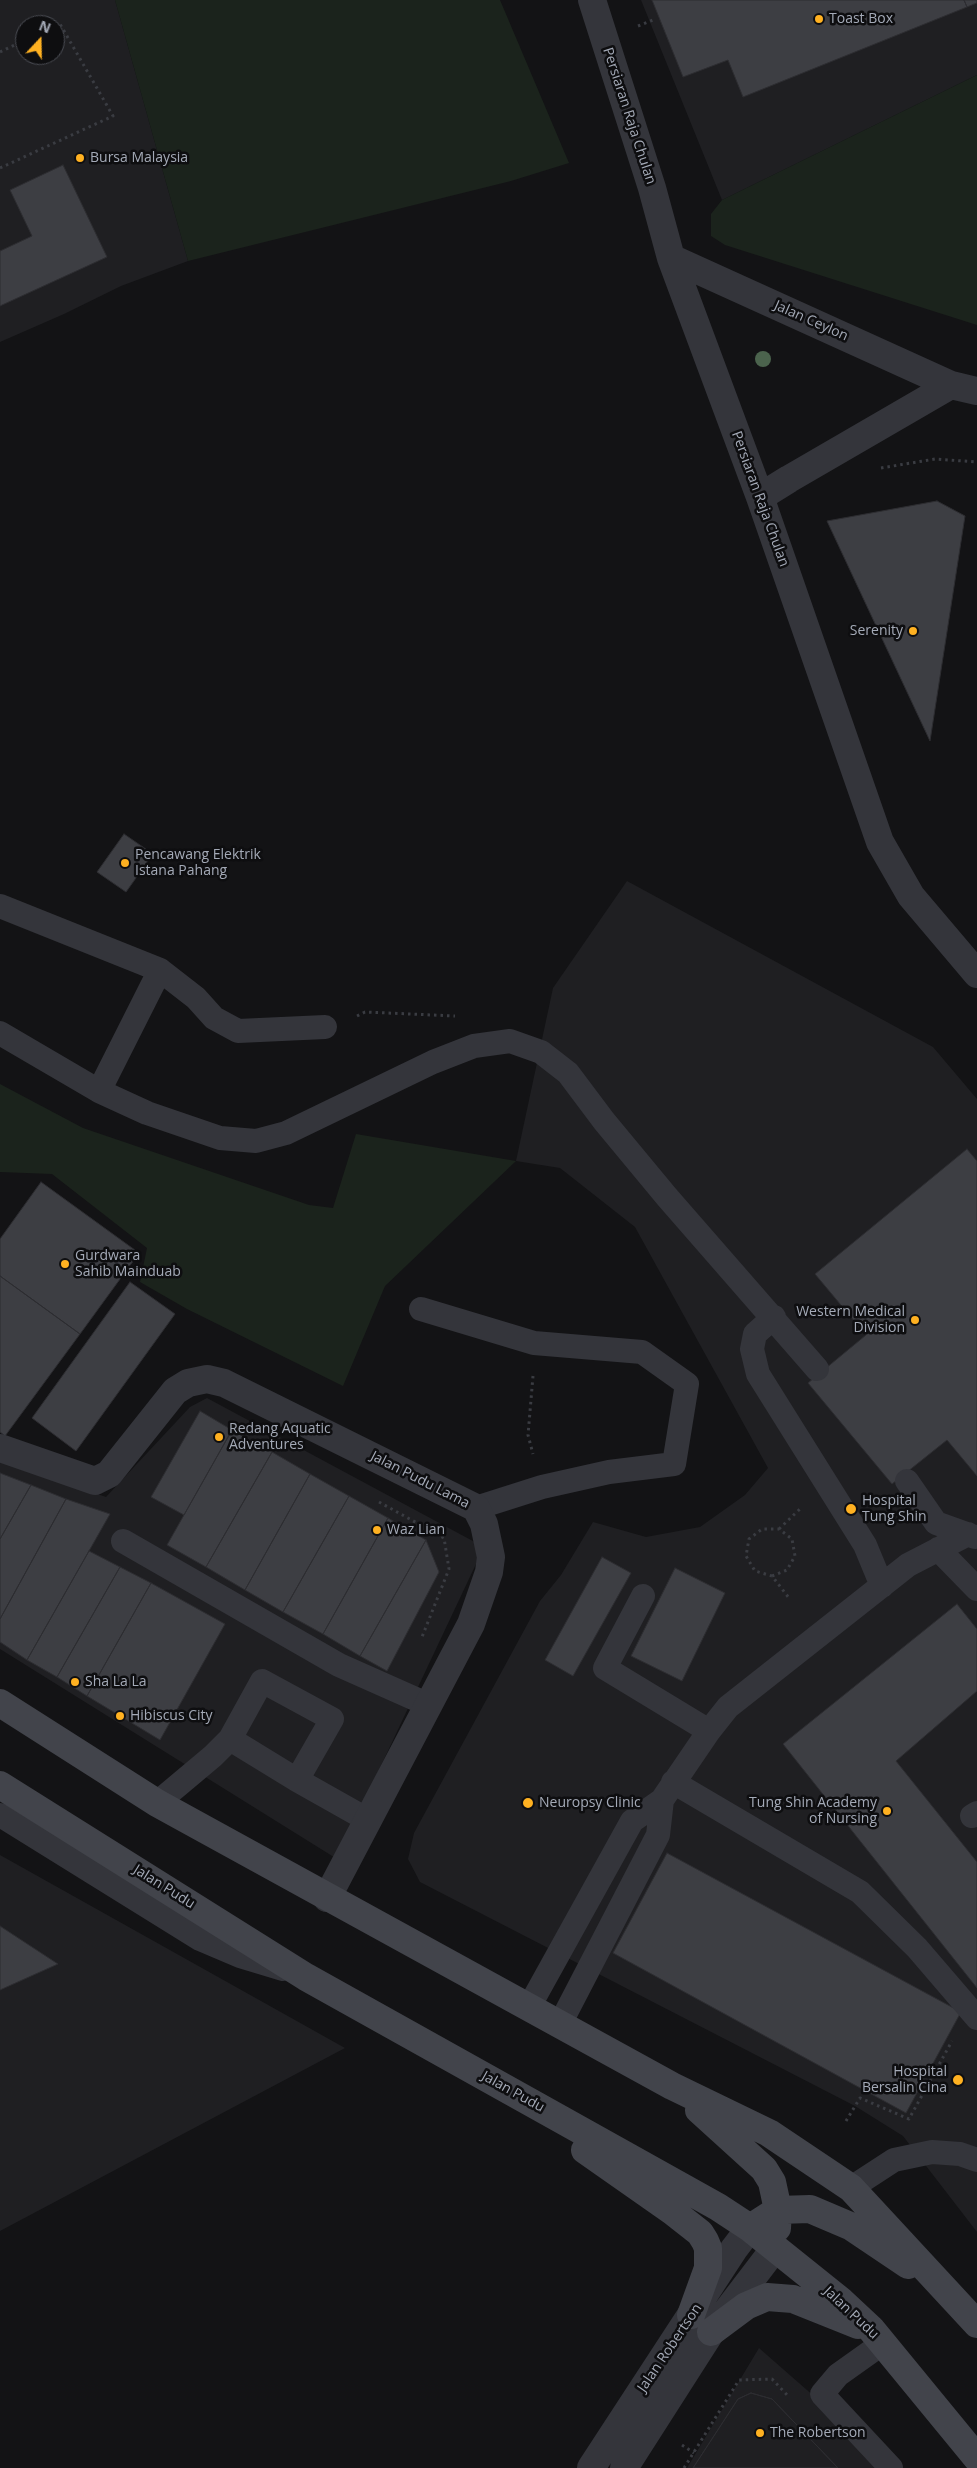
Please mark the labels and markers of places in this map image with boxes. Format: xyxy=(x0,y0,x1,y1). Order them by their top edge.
place label: Toast Box xyxy=(829,11,893,27)
marker: Toast Box xyxy=(813,13,825,25)
place label: Bursa Malaysia xyxy=(90,150,188,166)
marker: Bursa Malaysia xyxy=(74,152,86,164)
place label: Serenity xyxy=(850,623,903,639)
marker: Serenity xyxy=(907,625,919,637)
place label: Pencawang Elektrik Istana Pahang xyxy=(135,847,261,880)
marker: Pencawang Elektrik Istana Pahang xyxy=(119,857,131,869)
place label: Gurdwara Sahib Mainduab xyxy=(75,1248,181,1280)
marker: Gurdwara Sahib Mainduab xyxy=(59,1258,71,1270)
place label: Western Medical Division xyxy=(796,1304,905,1336)
marker: Western Medical Division xyxy=(909,1314,921,1326)
place label: Redang Aquatic Adventures xyxy=(229,1421,331,1454)
marker: Redang Aquatic Adventures xyxy=(213,1431,225,1443)
place label: Hospital Tung Shin xyxy=(862,1493,927,1525)
marker: Hospital Tung Shin xyxy=(844,1502,858,1516)
place label: Waz Lian xyxy=(387,1522,445,1538)
marker: Waz Lian xyxy=(371,1524,383,1536)
place label: Sha La La xyxy=(85,1674,146,1690)
marker: Sha La La xyxy=(69,1676,81,1688)
place label: Hibiscus City xyxy=(130,1708,213,1724)
marker: Hibiscus City xyxy=(114,1710,126,1722)
place label: Neuropsy Clinic xyxy=(539,1795,641,1811)
place label: Tung Shin Academy of Nursing xyxy=(749,1795,877,1828)
marker: Neuropsy Clinic xyxy=(521,1796,535,1810)
marker: Tung Shin Academy of Nursing xyxy=(881,1805,893,1817)
place label: Hospital Bersalin Cina xyxy=(862,2064,947,2096)
marker: Hospital Bersalin Cina xyxy=(951,2073,965,2087)
place label: The Robertson xyxy=(770,2425,866,2441)
marker: The Robertson xyxy=(754,2427,766,2439)

